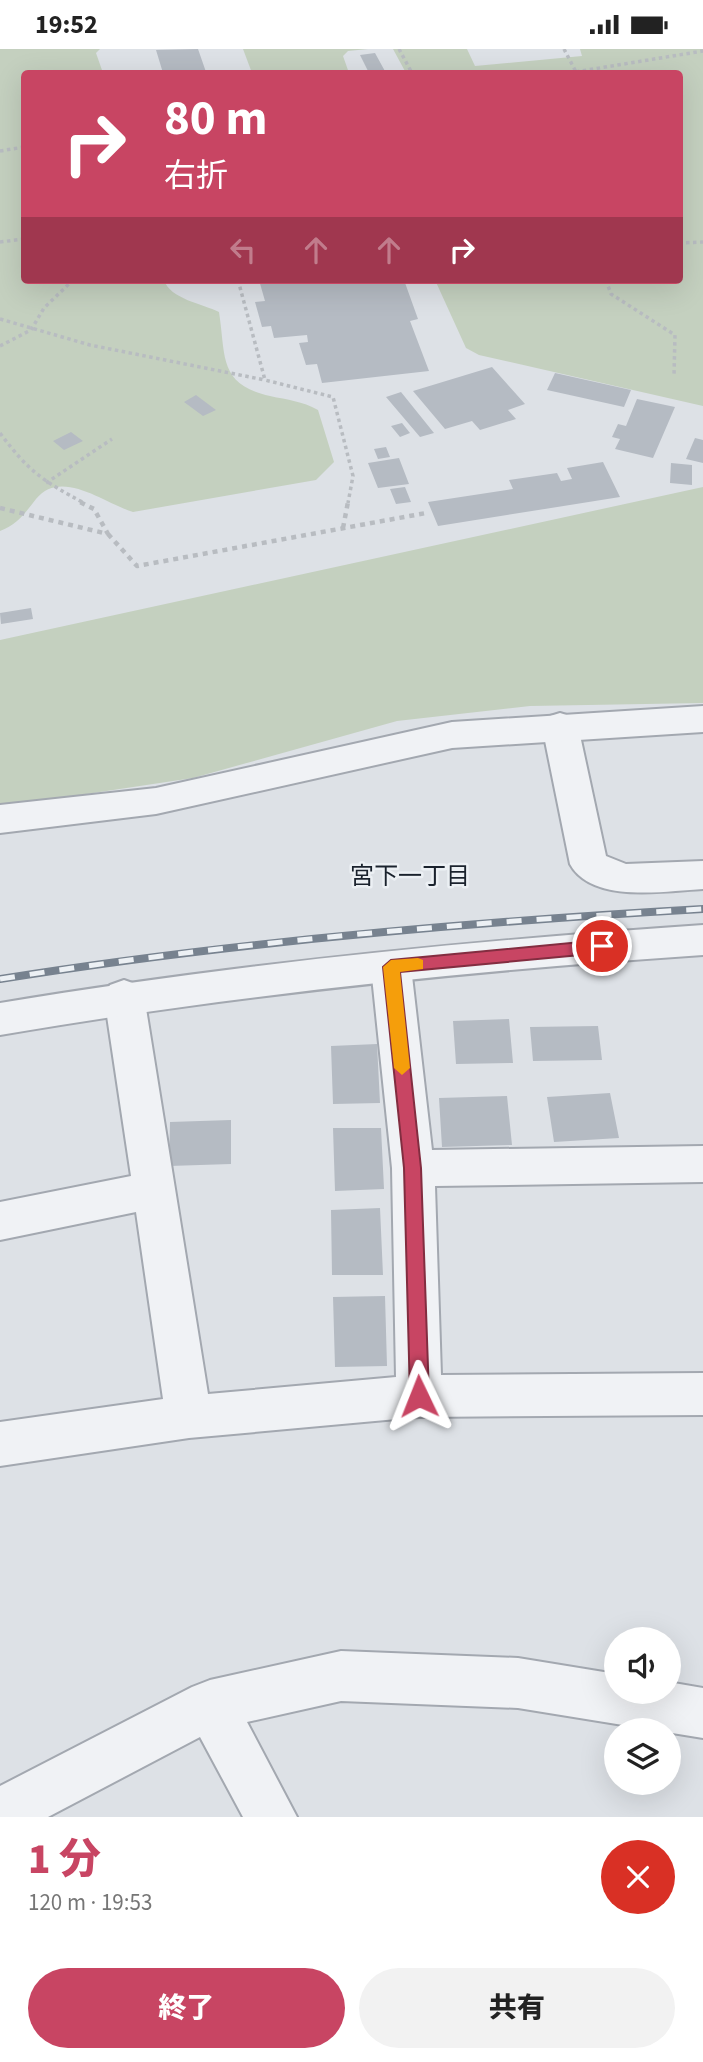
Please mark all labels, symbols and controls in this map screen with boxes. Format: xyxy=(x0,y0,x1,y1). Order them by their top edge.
text: 19:52 xyxy=(35,6,98,43)
text: 80 m xyxy=(164,84,268,154)
icon: right xyxy=(49,98,140,189)
text: 右折 xyxy=(164,153,228,199)
icon: left xyxy=(224,231,262,269)
icon: ahead xyxy=(297,231,335,269)
icon: ahead xyxy=(370,231,408,269)
icon: right xyxy=(443,231,481,269)
district label: 宮下一丁目 xyxy=(350,859,470,894)
pin xyxy=(572,916,632,976)
icon: arrive xyxy=(583,927,621,965)
position arrow xyxy=(382,1359,456,1433)
map controls xyxy=(604,1627,681,1795)
button: sound xyxy=(604,1627,681,1704)
button: layers xyxy=(604,1718,681,1795)
text: 1 分 xyxy=(28,1830,101,1890)
button: close xyxy=(601,1840,675,1914)
text: 120 m · 19:53 xyxy=(28,1886,152,1919)
button: 終了 xyxy=(28,1968,345,2048)
button: 共有 xyxy=(359,1968,675,2048)

